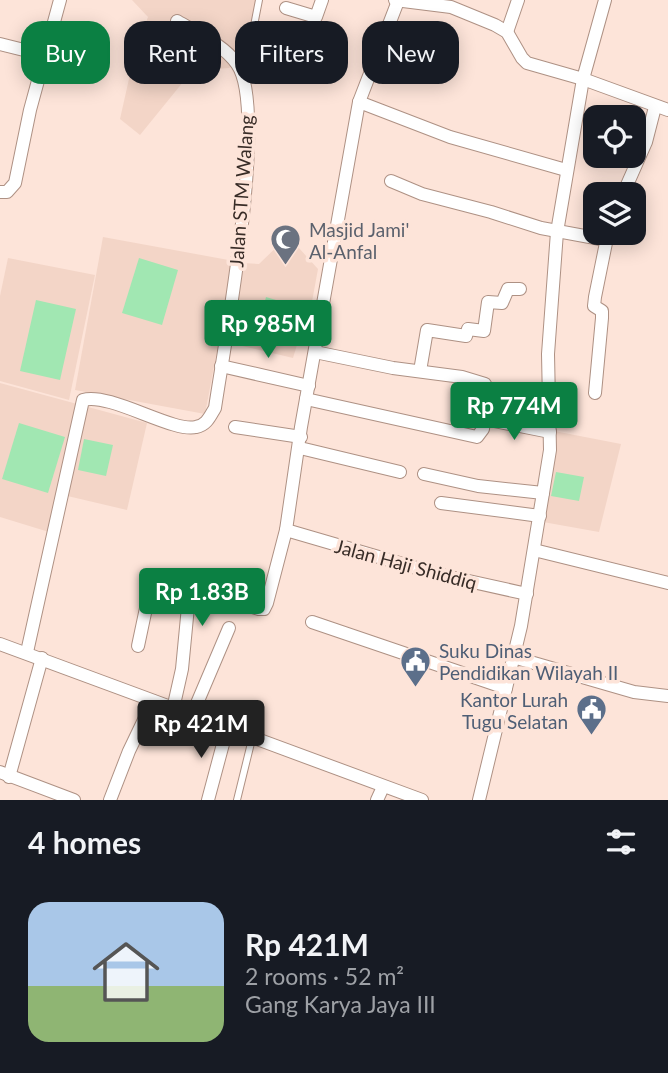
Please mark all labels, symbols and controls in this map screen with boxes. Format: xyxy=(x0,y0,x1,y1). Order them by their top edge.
chip: Buy xyxy=(21,21,110,84)
chip: Rent xyxy=(124,21,221,84)
chip: Filters xyxy=(235,21,348,84)
chip: New xyxy=(362,21,459,84)
map controls xyxy=(583,105,646,245)
button: locate xyxy=(583,105,646,168)
street label: Jalan STM Walang xyxy=(224,114,258,268)
button: layers xyxy=(583,182,646,245)
place label: Masjid Jami' Al-Anfal xyxy=(309,218,409,263)
mosque icon: Masjid Jami' Al-Anfal xyxy=(269,223,303,267)
pin: Rp 985M xyxy=(203,300,333,360)
text: Rp 985M xyxy=(220,309,316,337)
pin: Rp 774M xyxy=(449,382,579,442)
text: Rp 774M xyxy=(466,391,562,419)
street label: Jalan Haji Shiddiq xyxy=(333,534,479,594)
pin: Rp 1.83B xyxy=(130,568,274,628)
text: Rp 1.83B xyxy=(155,577,249,605)
place label: Suku Dinas Pendidikan Wilayah II xyxy=(439,639,618,684)
public building icon: Suku Dinas Pendidikan Wilayah II xyxy=(399,644,433,688)
place label: Kantor Lurah Tugu Selatan xyxy=(460,688,568,733)
public building icon: Kantor Lurah Tugu Selatan xyxy=(574,693,608,737)
pin: Rp 421M xyxy=(136,700,266,760)
text: Rp 421M xyxy=(153,709,249,737)
icon: filters xyxy=(602,823,640,861)
text: 4 homes xyxy=(28,824,141,860)
text: Rp 421M xyxy=(245,926,369,962)
icon: home xyxy=(84,930,168,1014)
text: 2 rooms · 52 m² xyxy=(245,962,404,990)
text: Gang Karya Jaya III xyxy=(245,990,436,1018)

